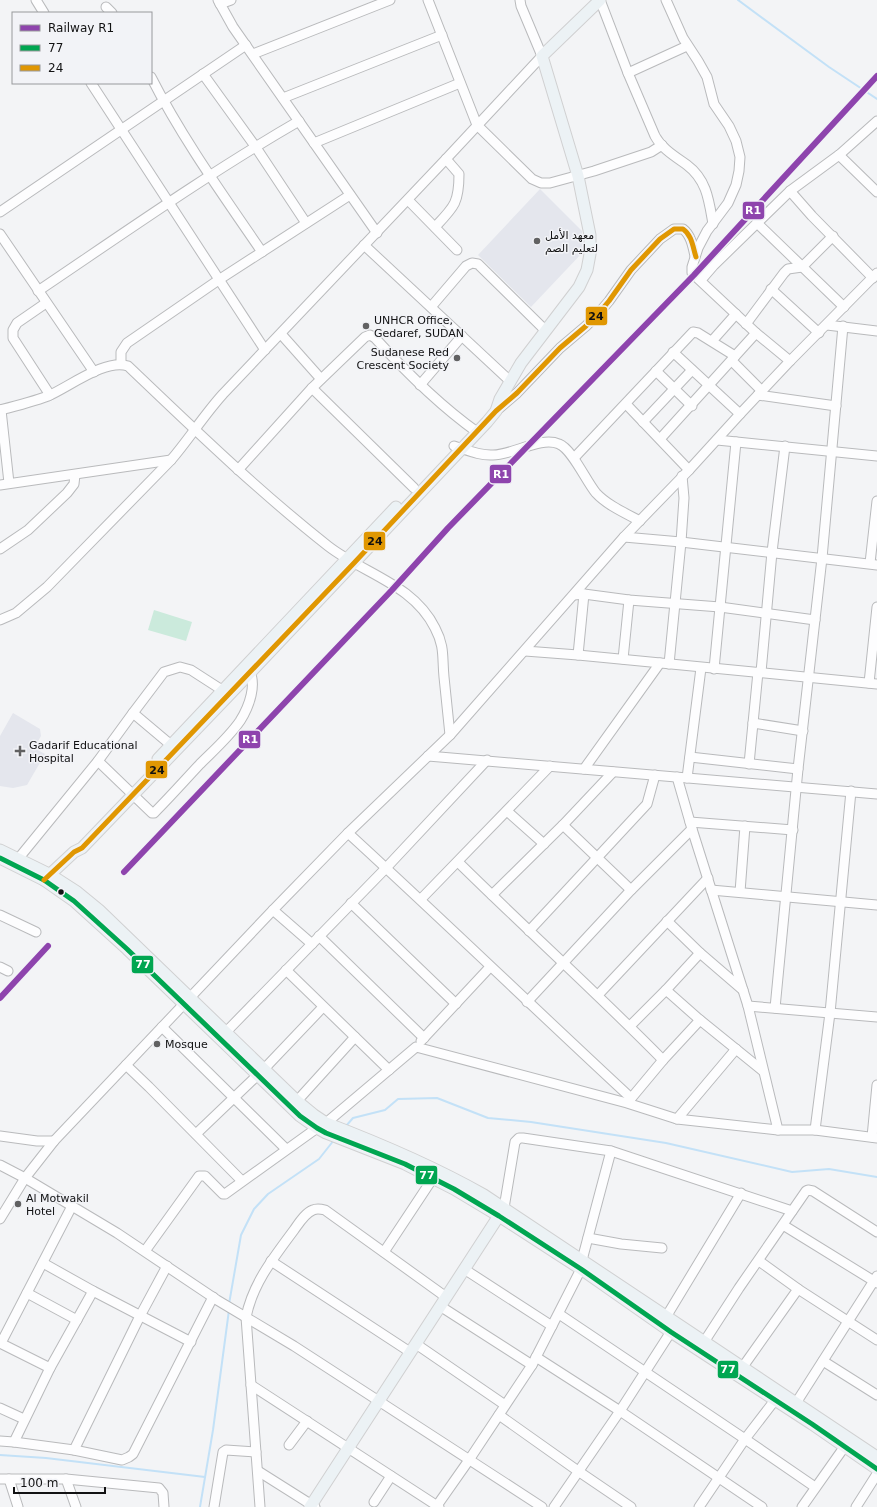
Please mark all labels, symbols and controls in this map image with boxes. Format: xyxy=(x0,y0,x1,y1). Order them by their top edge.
legend xyxy=(12,12,152,84)
text: Railway R1 xyxy=(48,21,114,35)
text: 77 xyxy=(48,41,63,55)
text: 24 xyxy=(48,61,63,75)
line badge: R1 xyxy=(742,201,765,220)
text: R1 xyxy=(745,204,761,217)
place label: معهد الأمل لتعليم الصم xyxy=(545,228,598,255)
marker: معهد الأمل لتعليم الصم xyxy=(532,236,542,246)
line badge: 24 xyxy=(585,306,608,326)
text: 24 xyxy=(588,310,604,323)
place label: UNHCR Office, Gedaref, SUDAN xyxy=(374,314,464,340)
marker: UNHCR Office, Gedaref, SUDAN xyxy=(361,321,371,331)
place label: Sudanese Red Crescent Society xyxy=(357,346,449,372)
marker: Sudanese Red Crescent Society xyxy=(452,353,462,363)
line badge: R1 xyxy=(489,464,512,484)
text: R1 xyxy=(493,468,509,481)
line badge: 24 xyxy=(363,531,386,551)
text: 24 xyxy=(367,535,383,548)
line badge: R1 xyxy=(238,730,261,749)
text: R1 xyxy=(242,733,258,746)
place label: Gadarif Educational Hospital xyxy=(29,739,138,765)
marker: Gadarif Educational Hospital xyxy=(14,745,26,757)
line badge: 24 xyxy=(145,760,168,779)
text: 24 xyxy=(149,764,165,777)
unlabelled marker xyxy=(56,887,66,897)
line badge: 77 xyxy=(131,955,154,974)
text: 77 xyxy=(135,958,151,971)
place label: Mosque xyxy=(165,1038,208,1051)
marker: Mosque xyxy=(152,1039,162,1049)
line badge: 77 xyxy=(415,1165,438,1185)
text: 77 xyxy=(419,1169,435,1182)
place label: Al Motwakil Hotel xyxy=(26,1192,89,1218)
marker: Al Motwakil Hotel xyxy=(13,1199,23,1209)
line badge: 77 xyxy=(717,1360,739,1379)
text: 77 xyxy=(720,1363,736,1376)
scale bar xyxy=(14,1469,105,1495)
text: 100 m xyxy=(20,1476,58,1490)

